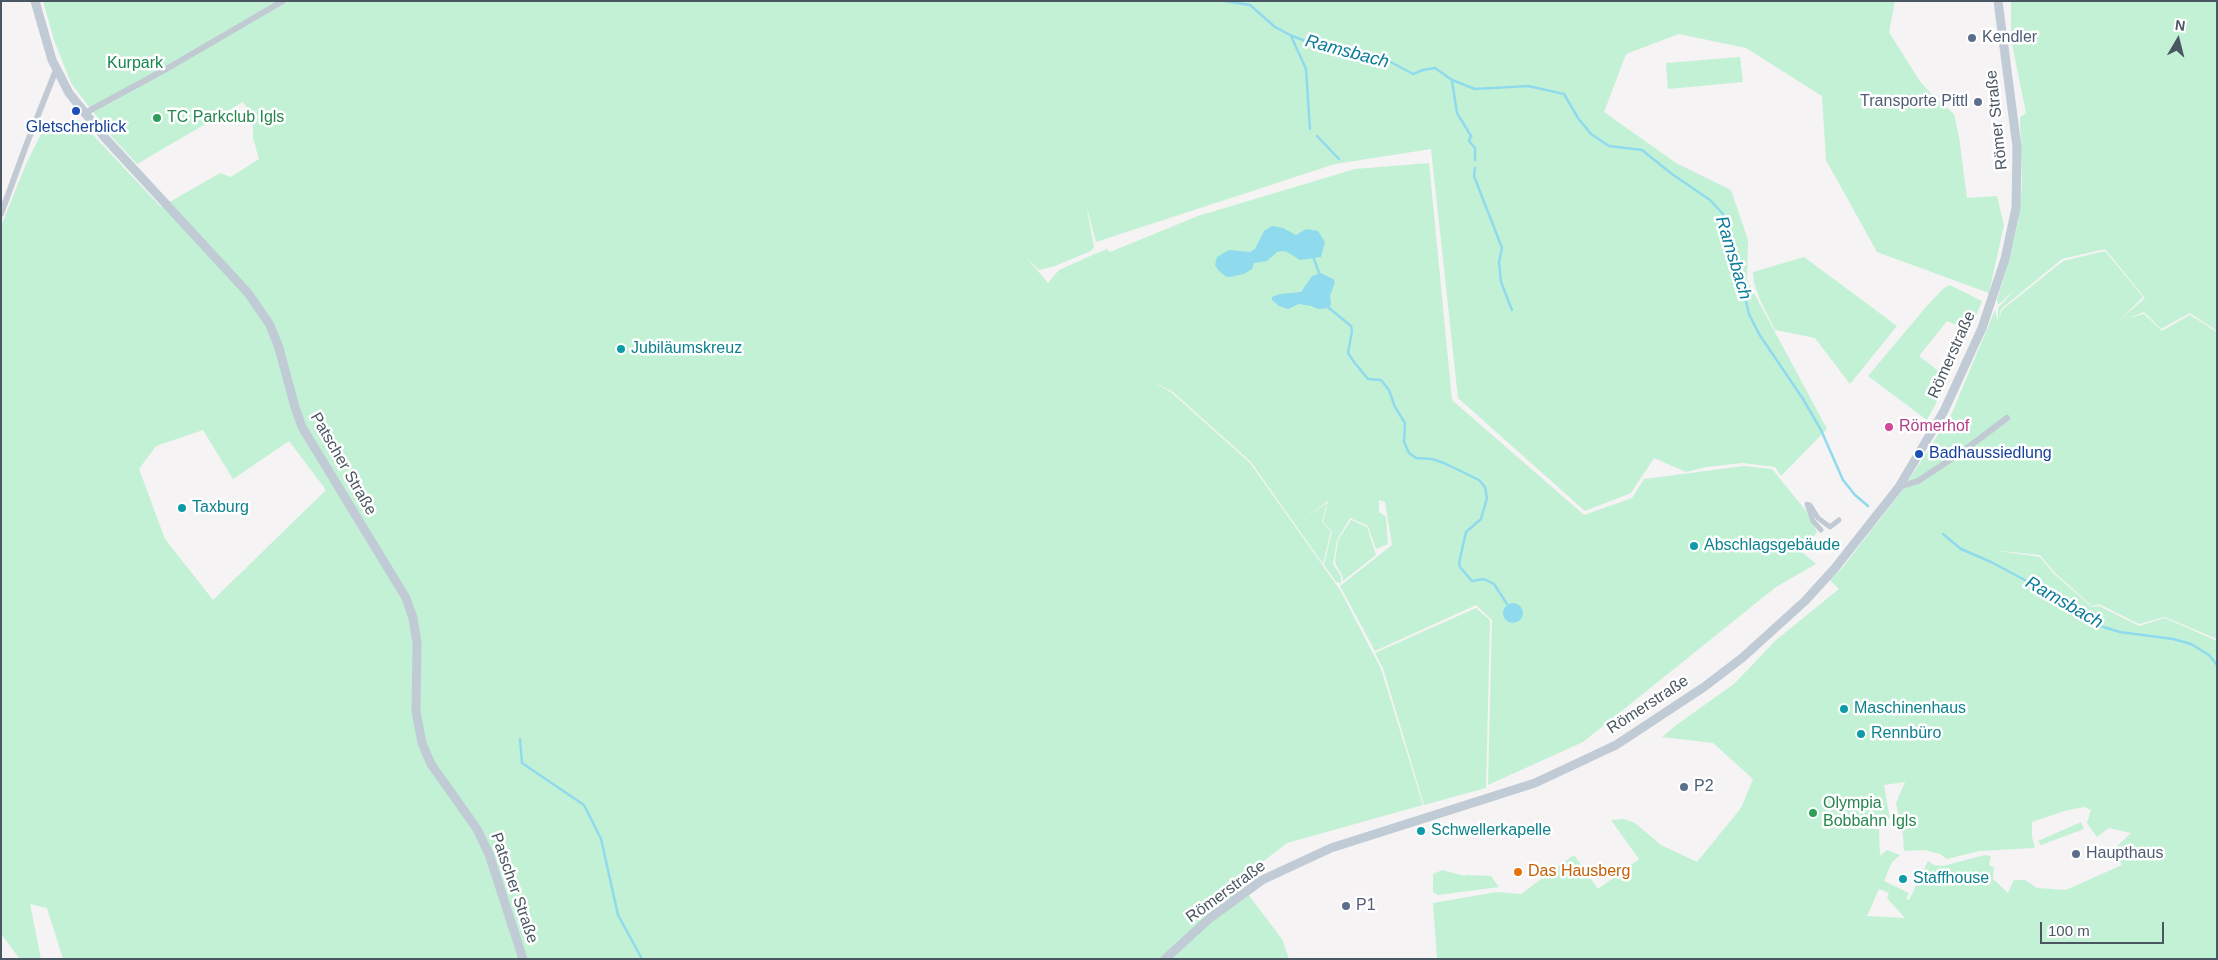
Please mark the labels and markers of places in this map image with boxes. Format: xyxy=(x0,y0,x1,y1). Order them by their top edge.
place label: Kendler xyxy=(1982,28,2037,48)
marker: Kendler xyxy=(1966,32,1978,44)
place label: Transporte Pittl xyxy=(1860,92,1968,112)
marker: Transporte Pittl xyxy=(1972,96,1984,108)
marker: Gletscherblick xyxy=(70,105,82,117)
place label: TC Parkclub Igls xyxy=(167,108,284,128)
marker: TC Parkclub Igls xyxy=(151,112,163,124)
place label: Gletscherblick xyxy=(26,118,126,138)
place label: Jubiläumskreuz xyxy=(631,339,742,359)
marker: Jubiläumskreuz xyxy=(615,343,627,355)
place label: Römerhof xyxy=(1899,417,1969,437)
marker: Römerhof xyxy=(1883,421,1895,433)
place label: Badhaussiedlung xyxy=(1929,444,2052,464)
marker: Badhaussiedlung xyxy=(1913,448,1925,460)
place label: Taxburg xyxy=(192,498,249,518)
marker: Taxburg xyxy=(176,502,188,514)
place label: Abschlagsgebäude xyxy=(1704,536,1840,556)
marker: Abschlagsgebäude xyxy=(1688,540,1700,552)
place label: Maschinenhaus xyxy=(1854,699,1966,719)
marker: Maschinenhaus xyxy=(1838,703,1850,715)
place label: Rennbüro xyxy=(1871,724,1941,744)
marker: Rennbüro xyxy=(1855,728,1867,740)
place label: P2 xyxy=(1694,777,1714,797)
marker: P2 xyxy=(1678,781,1690,793)
place label: Olympia Bobbahn Igls xyxy=(1823,794,1916,832)
marker: Olympia Bobbahn Igls xyxy=(1807,807,1819,819)
place label: Schwellerkapelle xyxy=(1431,821,1551,841)
marker: Schwellerkapelle xyxy=(1415,825,1427,837)
place label: Haupthaus xyxy=(2086,844,2163,864)
marker: Haupthaus xyxy=(2070,848,2082,860)
place label: Das Hausberg xyxy=(1528,862,1630,882)
marker: Das Hausberg xyxy=(1512,866,1524,878)
place label: Staffhouse xyxy=(1913,869,1989,889)
marker: Staffhouse xyxy=(1897,873,1909,885)
place label: P1 xyxy=(1356,896,1376,916)
marker: P1 xyxy=(1340,900,1352,912)

